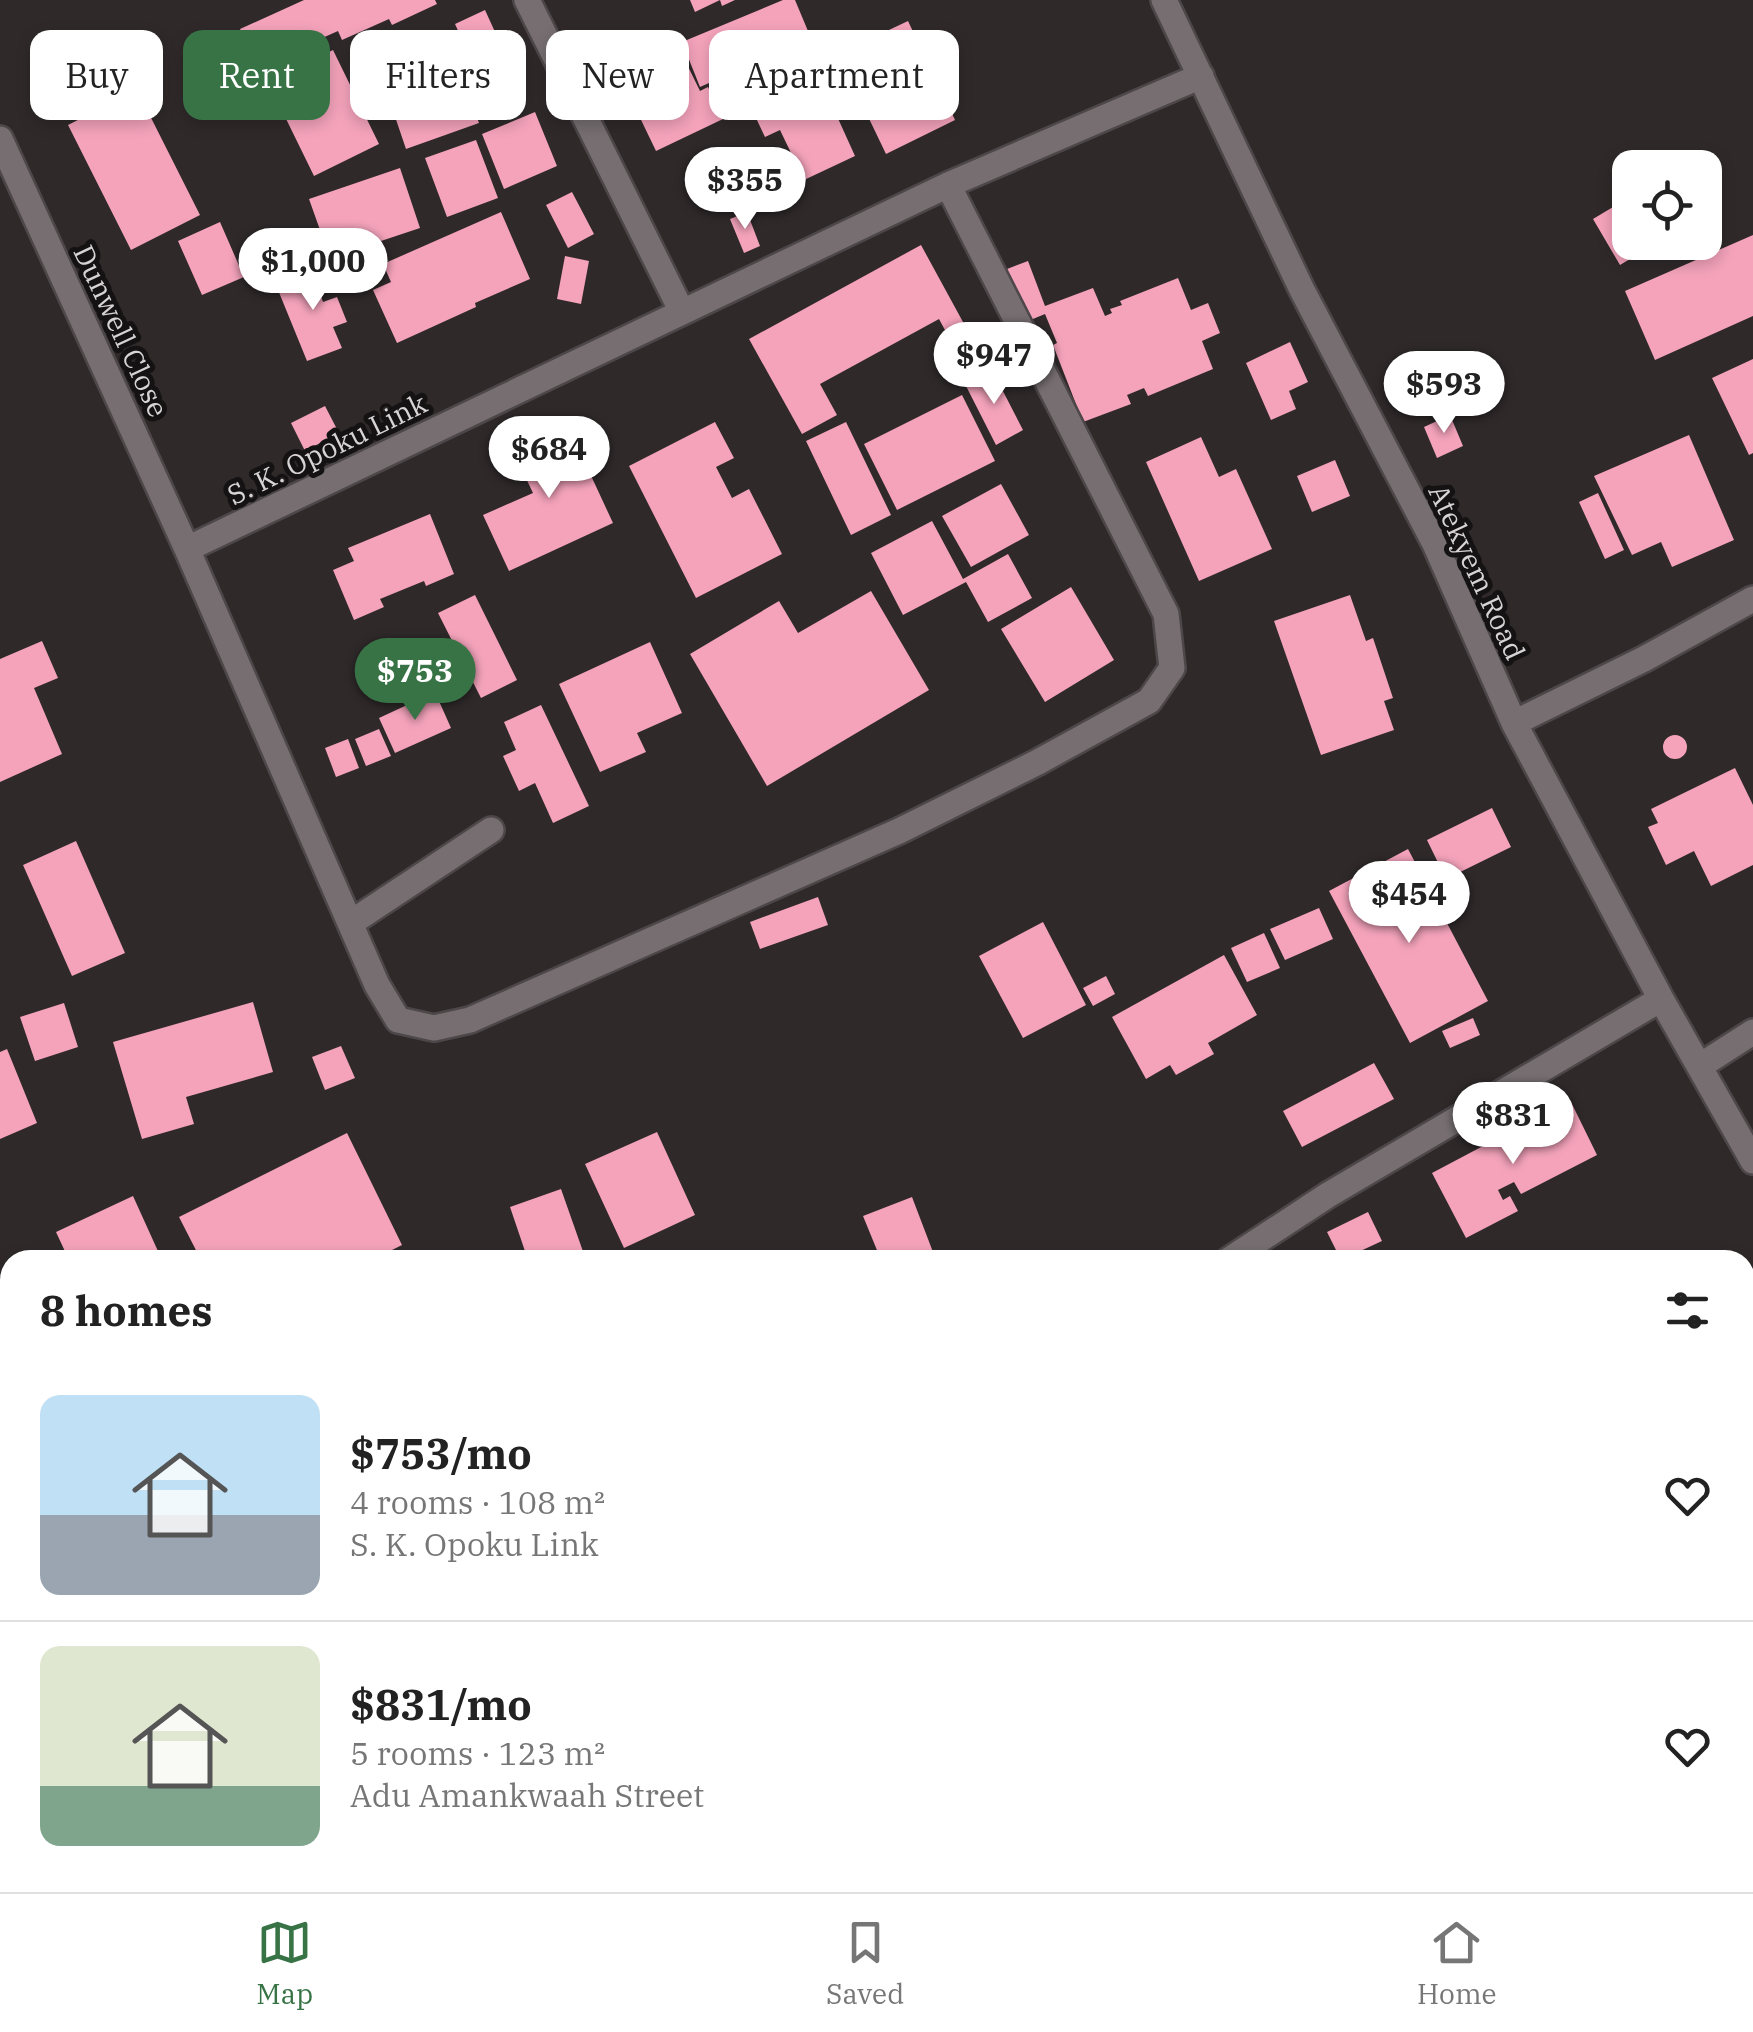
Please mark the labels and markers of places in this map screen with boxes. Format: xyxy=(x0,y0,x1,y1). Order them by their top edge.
pin: $355 xyxy=(686,147,804,232)
pin: $1,000 xyxy=(232,228,394,313)
pin: $947 xyxy=(935,322,1053,407)
pin: $593 xyxy=(1385,351,1503,436)
pin: $684 xyxy=(490,416,608,501)
pin: $753 xyxy=(356,638,474,723)
pin: $454 xyxy=(1350,861,1468,946)
pin: $831 xyxy=(1454,1082,1572,1167)

